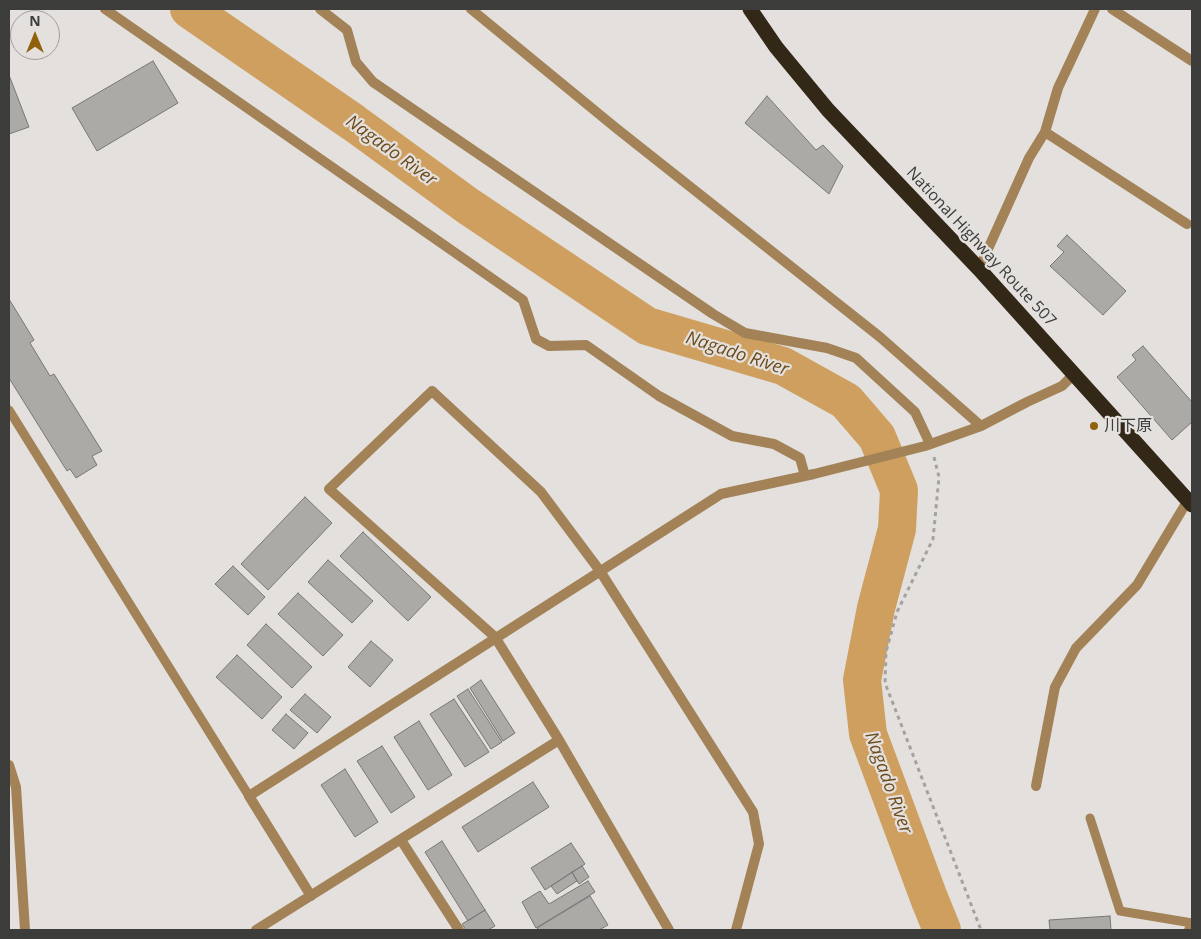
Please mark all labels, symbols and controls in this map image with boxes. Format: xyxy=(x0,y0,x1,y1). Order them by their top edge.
north arrow xyxy=(10,10,60,60)
text: N xyxy=(29,11,41,30)
water label: Nagado River xyxy=(341,111,441,191)
street label: National Highway Route 507 xyxy=(902,163,1060,331)
water label: Nagado River xyxy=(683,327,791,381)
place label: 川下原 xyxy=(1104,416,1152,436)
marker: 川下原 xyxy=(1088,420,1100,432)
water label: Nagado River xyxy=(860,729,916,837)

